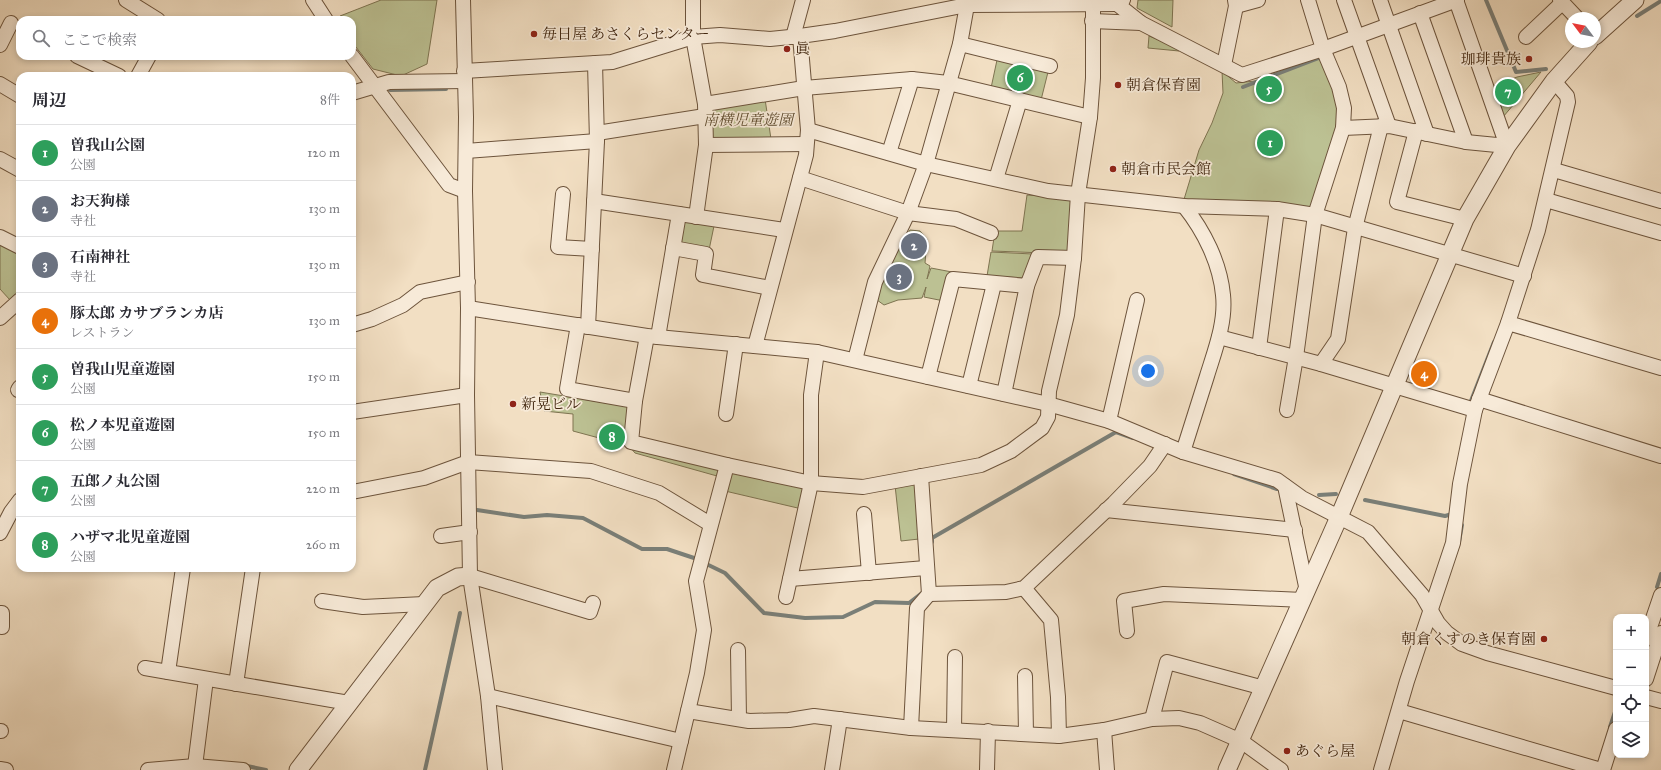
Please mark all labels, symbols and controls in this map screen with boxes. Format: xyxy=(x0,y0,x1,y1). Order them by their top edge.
north arrow xyxy=(1565,12,1601,48)
search box xyxy=(16,16,356,60)
place label: 毎日屋 あさくらセンター xyxy=(542,25,710,43)
icon: search xyxy=(30,27,52,49)
marker: 毎日屋 あさくらセンター xyxy=(529,29,539,39)
text: ここで検索 xyxy=(62,31,137,49)
place label: 眞 xyxy=(795,40,810,58)
marker: 眞 xyxy=(782,44,792,54)
place label: 珈琲貴族 xyxy=(1461,50,1521,68)
marker: 珈琲貴族 xyxy=(1524,54,1534,64)
pin: 6 xyxy=(1007,63,1033,93)
pin: 5 xyxy=(1256,74,1282,104)
place label: 朝倉保育園 xyxy=(1126,76,1201,94)
pin: 7 xyxy=(1495,77,1521,107)
marker: 朝倉保育園 xyxy=(1113,80,1123,90)
text: 周辺 xyxy=(32,90,66,111)
text: 8件 xyxy=(320,92,340,108)
park label: 南横児童遊園 xyxy=(703,111,796,129)
pin: 1 xyxy=(1257,128,1283,158)
text: 曽我山公園 xyxy=(70,136,145,154)
text: 1 xyxy=(42,145,48,161)
text: 120 m xyxy=(307,145,340,161)
text: 公園 xyxy=(70,157,96,173)
place label: 朝倉市民会館 xyxy=(1121,160,1211,178)
marker: 朝倉市民会館 xyxy=(1108,164,1118,174)
text: お天狗様 xyxy=(70,192,130,210)
text: 2 xyxy=(42,201,48,217)
text: 130 m xyxy=(308,201,340,217)
text: 寺社 xyxy=(70,213,96,229)
pin: 2 xyxy=(901,231,927,261)
text: 石南神社 xyxy=(70,248,130,266)
text: 3 xyxy=(42,257,48,273)
text: 130 m xyxy=(308,257,340,273)
pin: 3 xyxy=(886,262,912,292)
text: 寺社 xyxy=(70,269,96,285)
text: 豚太郎 カサブランカ店 xyxy=(70,304,223,322)
text: 4 xyxy=(41,313,49,329)
text: 130 m xyxy=(308,313,340,329)
text: レストラン xyxy=(70,325,135,341)
pin: 4 xyxy=(1411,359,1437,389)
text: 曽我山児童遊園 xyxy=(70,360,175,378)
your location xyxy=(1138,361,1158,381)
text: 5 xyxy=(42,369,48,385)
text: 150 m xyxy=(308,369,340,385)
text: 公園 xyxy=(70,381,96,397)
place label: 新晃ビル xyxy=(521,395,581,413)
marker: 新晃ビル xyxy=(508,399,518,409)
text: 松ノ本児童遊園 xyxy=(70,416,175,434)
pin: 8 xyxy=(599,422,625,452)
text: 6 xyxy=(42,425,48,441)
text: 150 m xyxy=(308,425,340,441)
text: 公園 xyxy=(70,437,96,453)
text: 五郎ノ丸公園 xyxy=(70,472,160,490)
text: 7 xyxy=(42,481,48,497)
text: 220 m xyxy=(306,481,340,497)
text: 公園 xyxy=(70,493,96,509)
text: ハザマ北児童遊園 xyxy=(70,528,190,546)
text: 8 xyxy=(42,537,48,553)
text: 260 m xyxy=(306,537,340,553)
text: 公園 xyxy=(70,549,96,565)
map controls xyxy=(1613,614,1649,758)
button: + xyxy=(1613,614,1649,650)
place label: 朝倉くすのき保育園 xyxy=(1401,630,1536,648)
marker: 朝倉くすのき保育園 xyxy=(1539,634,1549,644)
button: − xyxy=(1613,650,1649,686)
button: locate xyxy=(1613,686,1649,722)
button: layers xyxy=(1613,722,1649,758)
place label: あぐら屋 xyxy=(1295,742,1355,760)
marker: あぐら屋 xyxy=(1282,746,1292,756)

